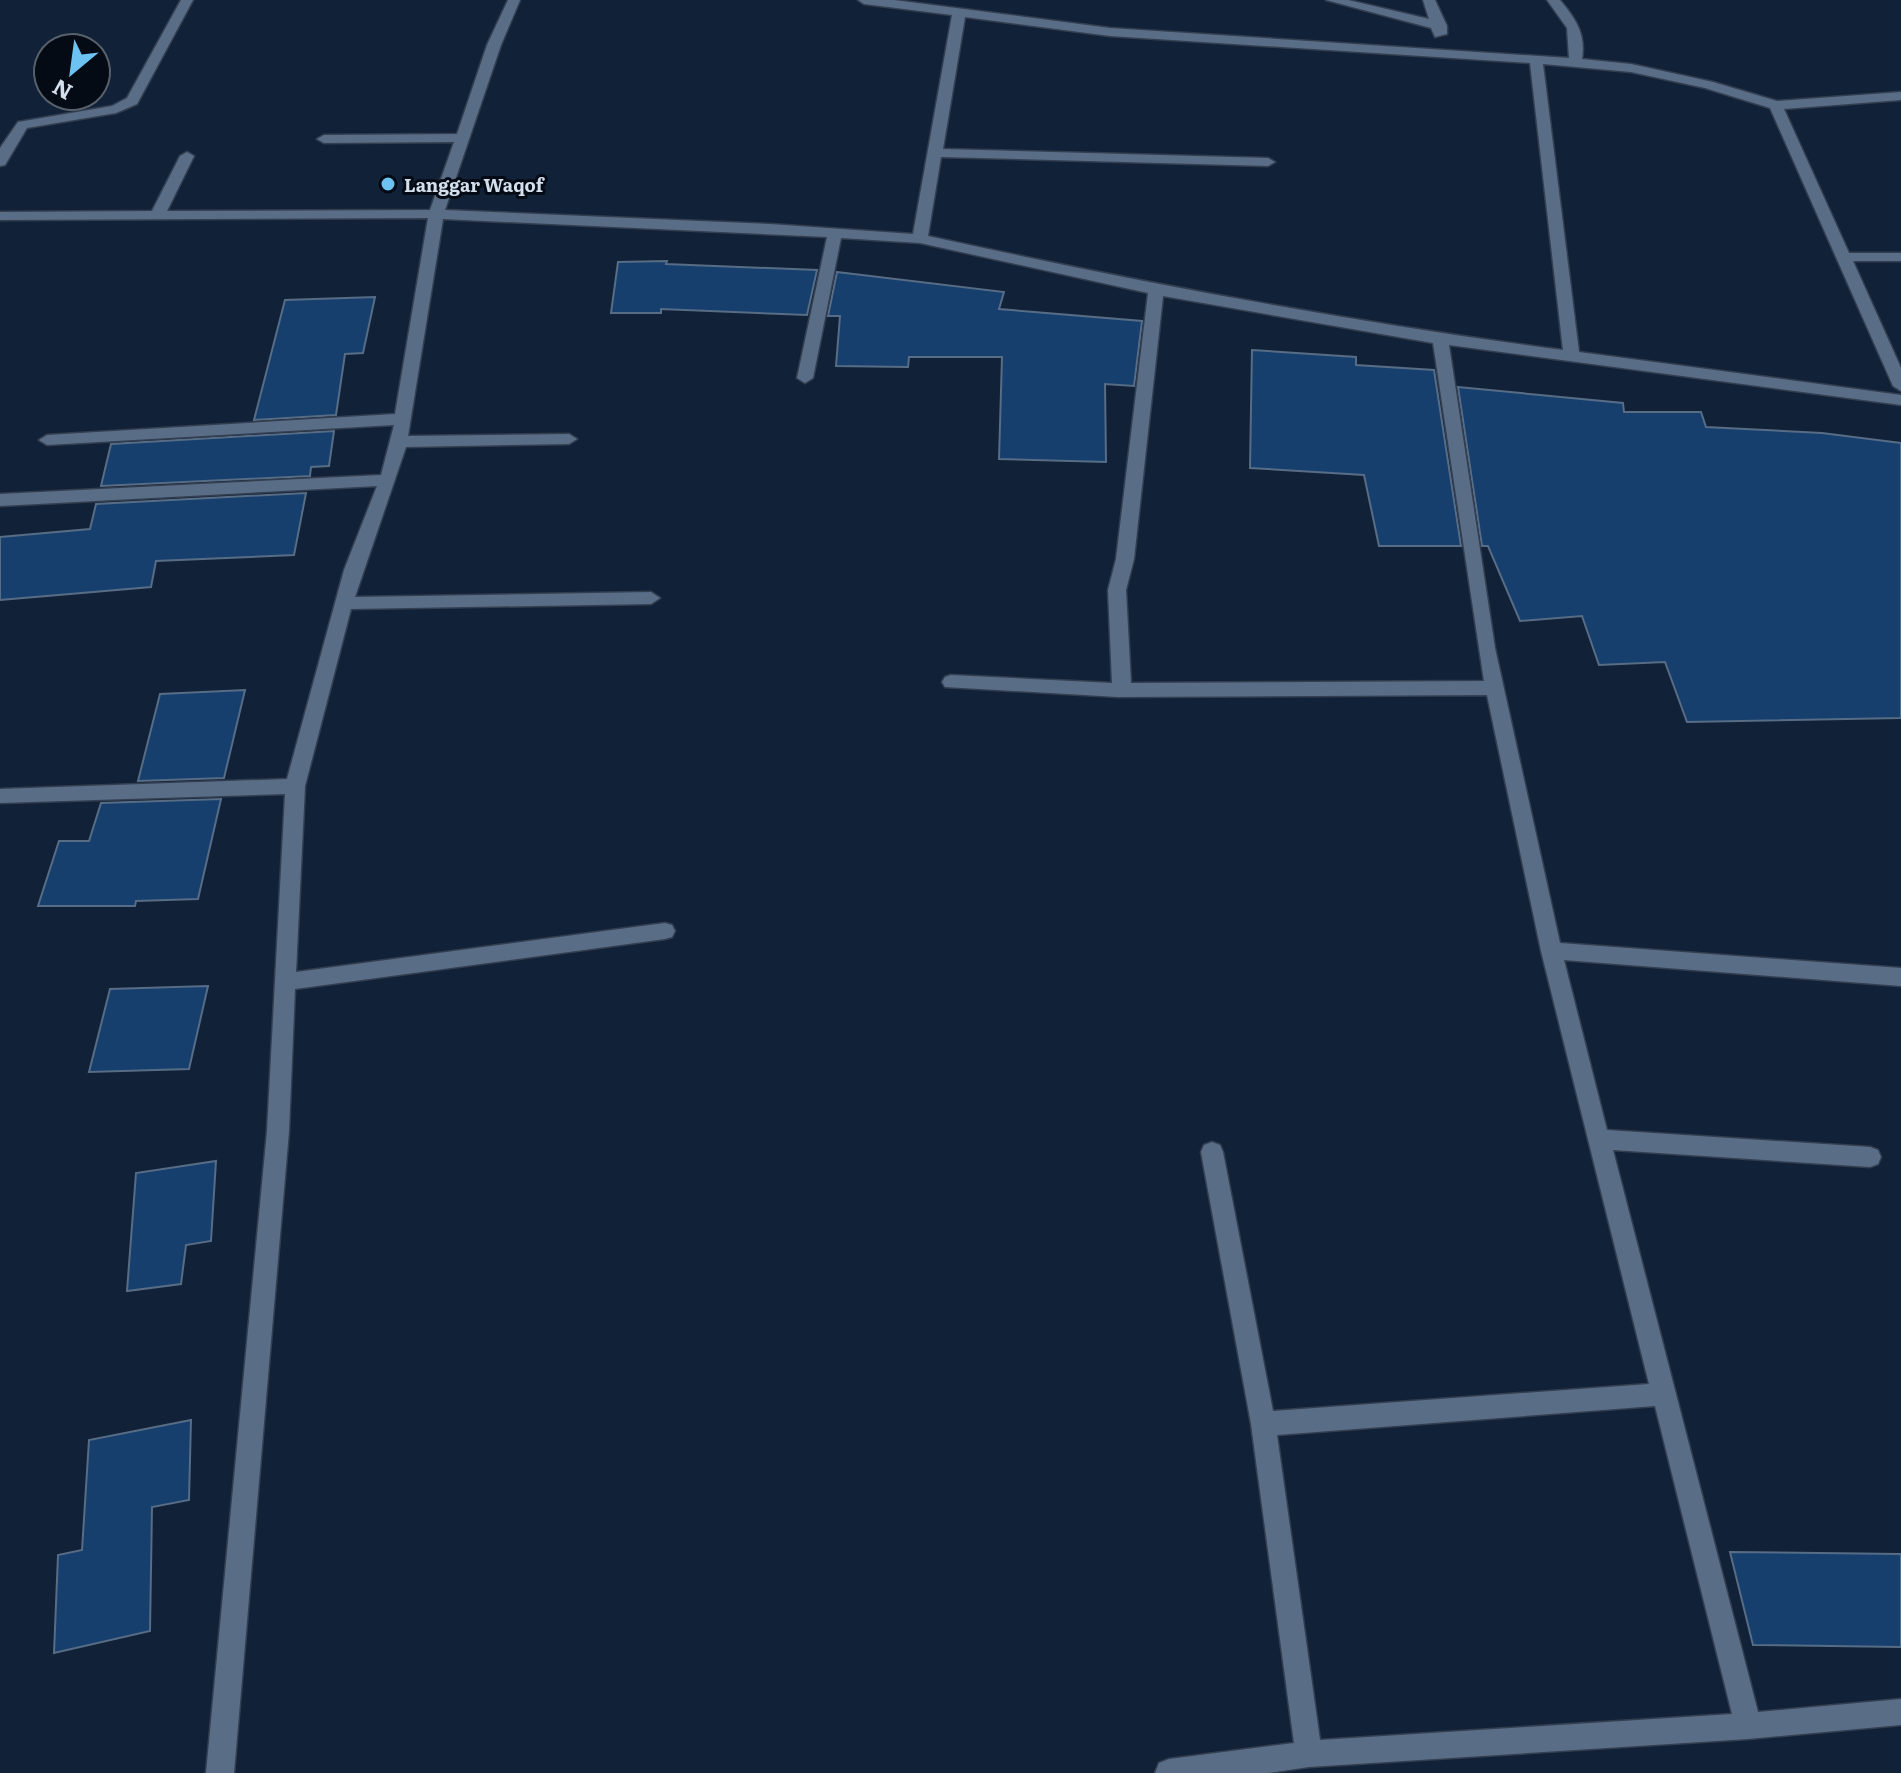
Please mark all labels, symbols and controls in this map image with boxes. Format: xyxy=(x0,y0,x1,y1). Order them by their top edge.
north arrow xyxy=(32,32,112,112)
text: N xyxy=(46,72,78,110)
place label: Langgar Waqof xyxy=(404,171,546,198)
marker: Langgar Waqof xyxy=(379,175,397,193)

